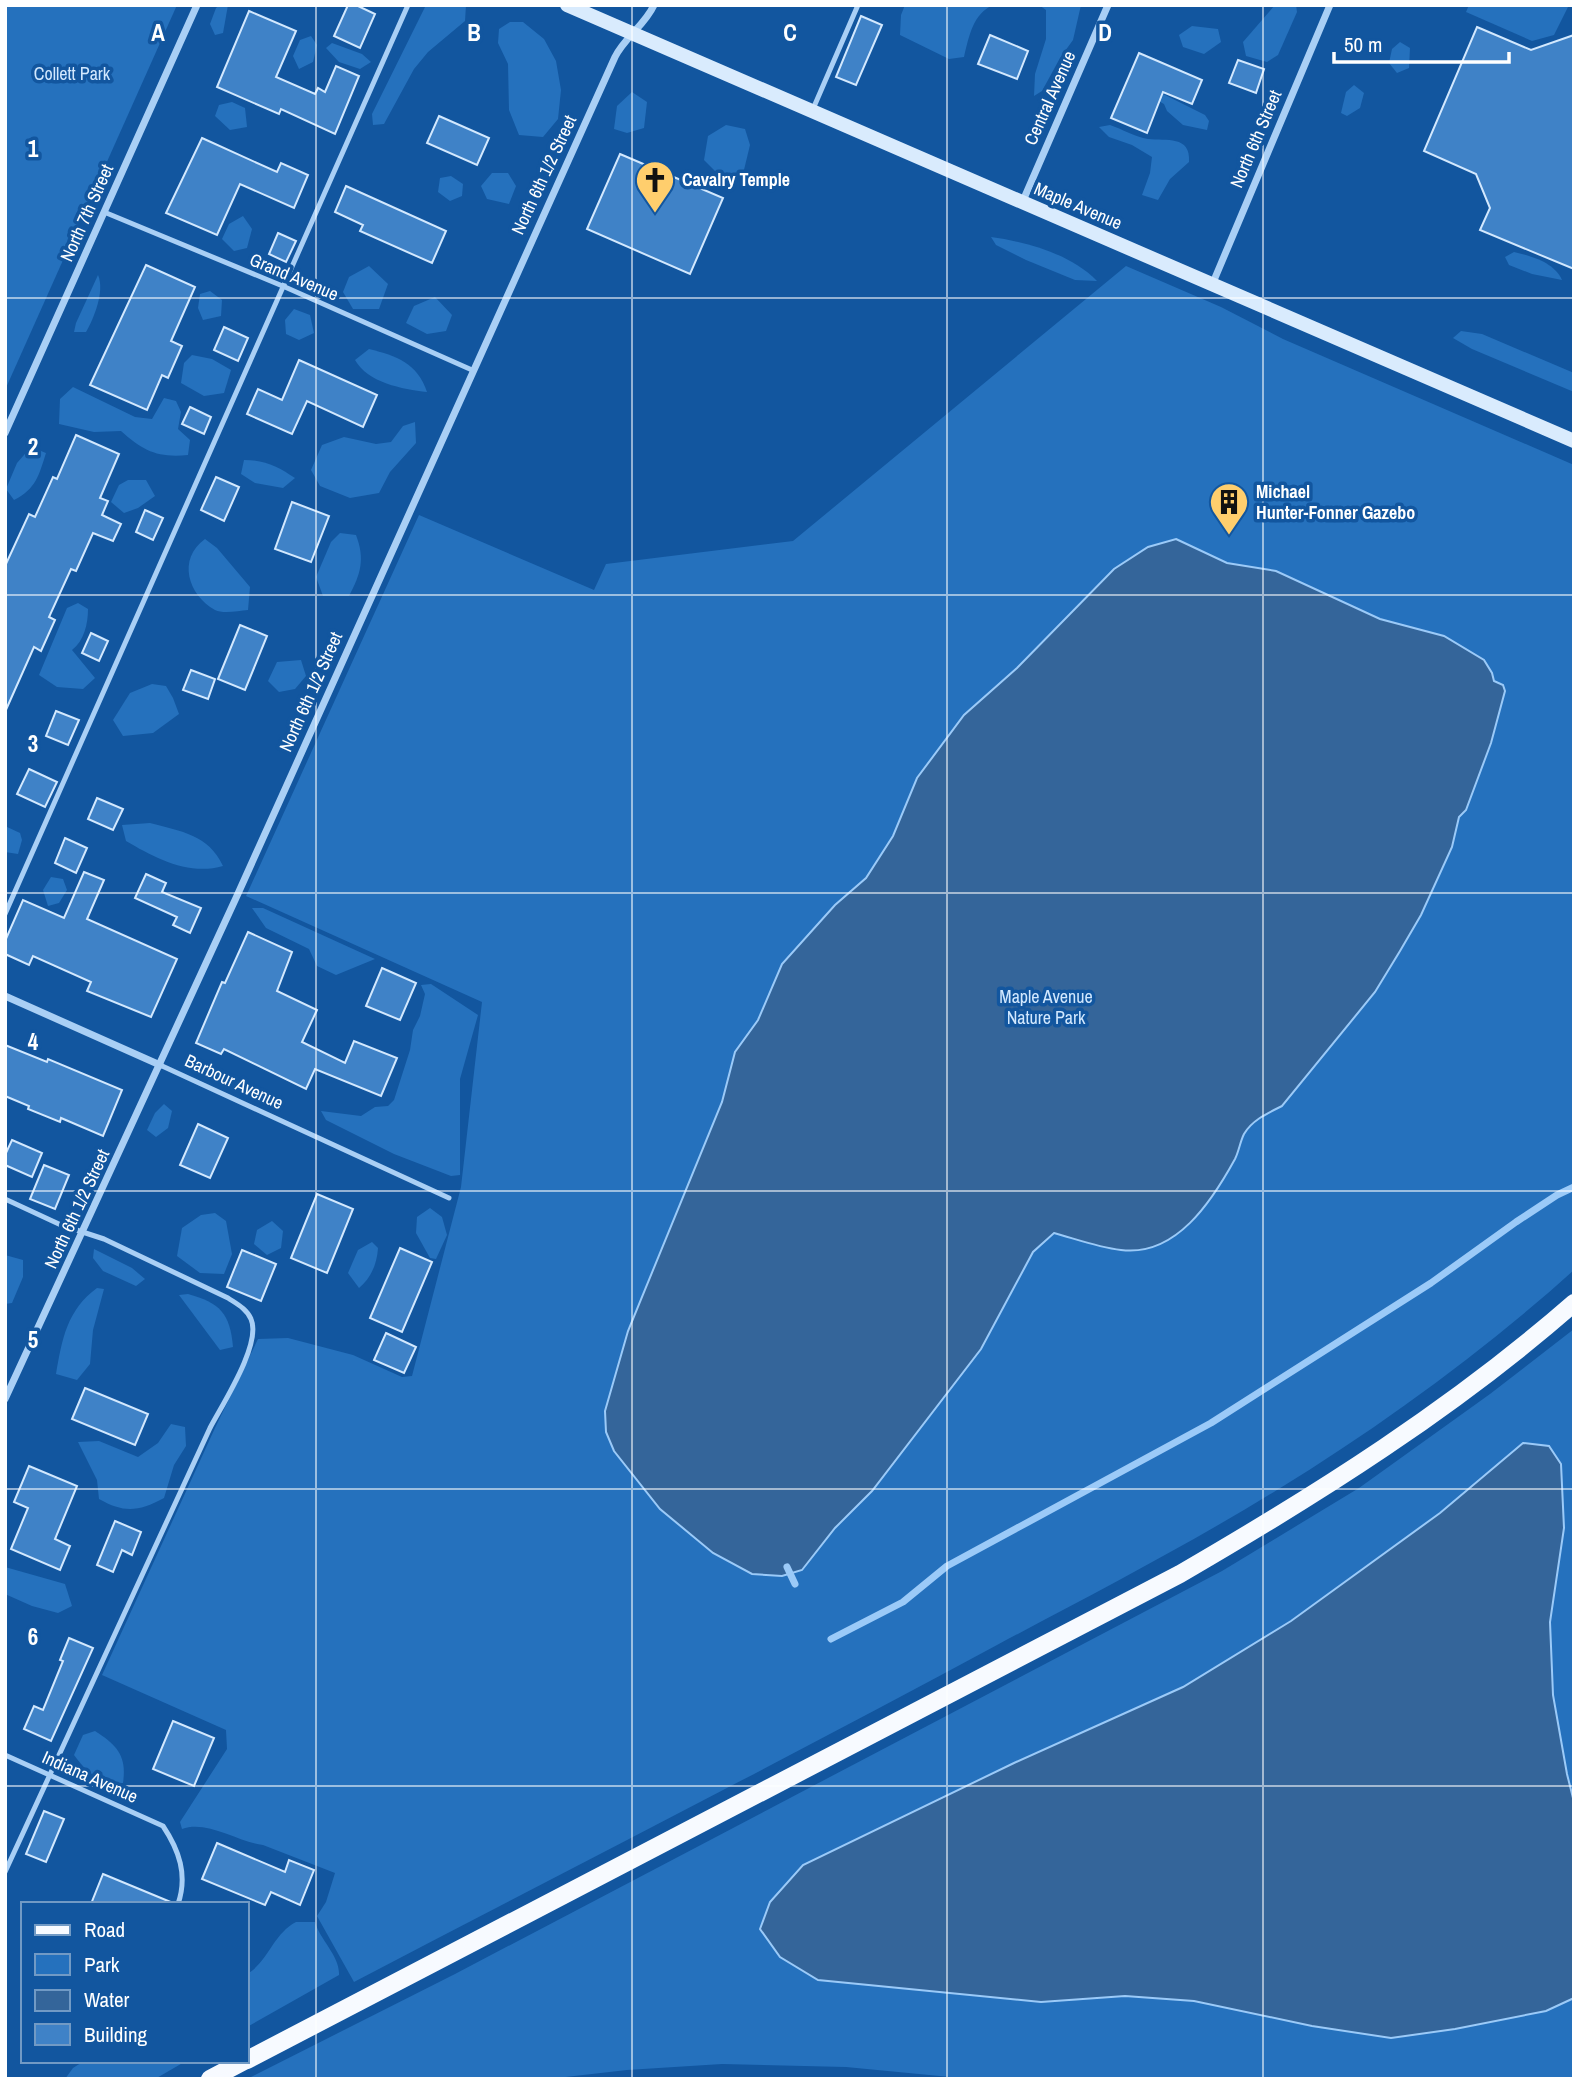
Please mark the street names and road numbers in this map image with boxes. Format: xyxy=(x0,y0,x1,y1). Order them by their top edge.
street label: Central Avenue xyxy=(1018,47,1081,149)
street label: North 6th Street xyxy=(1224,86,1287,192)
street label: North 6th 1/2 Street xyxy=(505,111,582,238)
street label: North 7th Street xyxy=(54,160,119,265)
street label: Maple Avenue xyxy=(1030,176,1126,235)
street label: Grand Avenue xyxy=(246,247,342,306)
street label: North 6th 1/2 Street xyxy=(273,628,348,756)
street label: Barbour Avenue xyxy=(181,1048,287,1115)
street label: North 6th 1/2 Street xyxy=(38,1145,115,1272)
street label: Indiana Avenue xyxy=(38,1744,142,1809)

